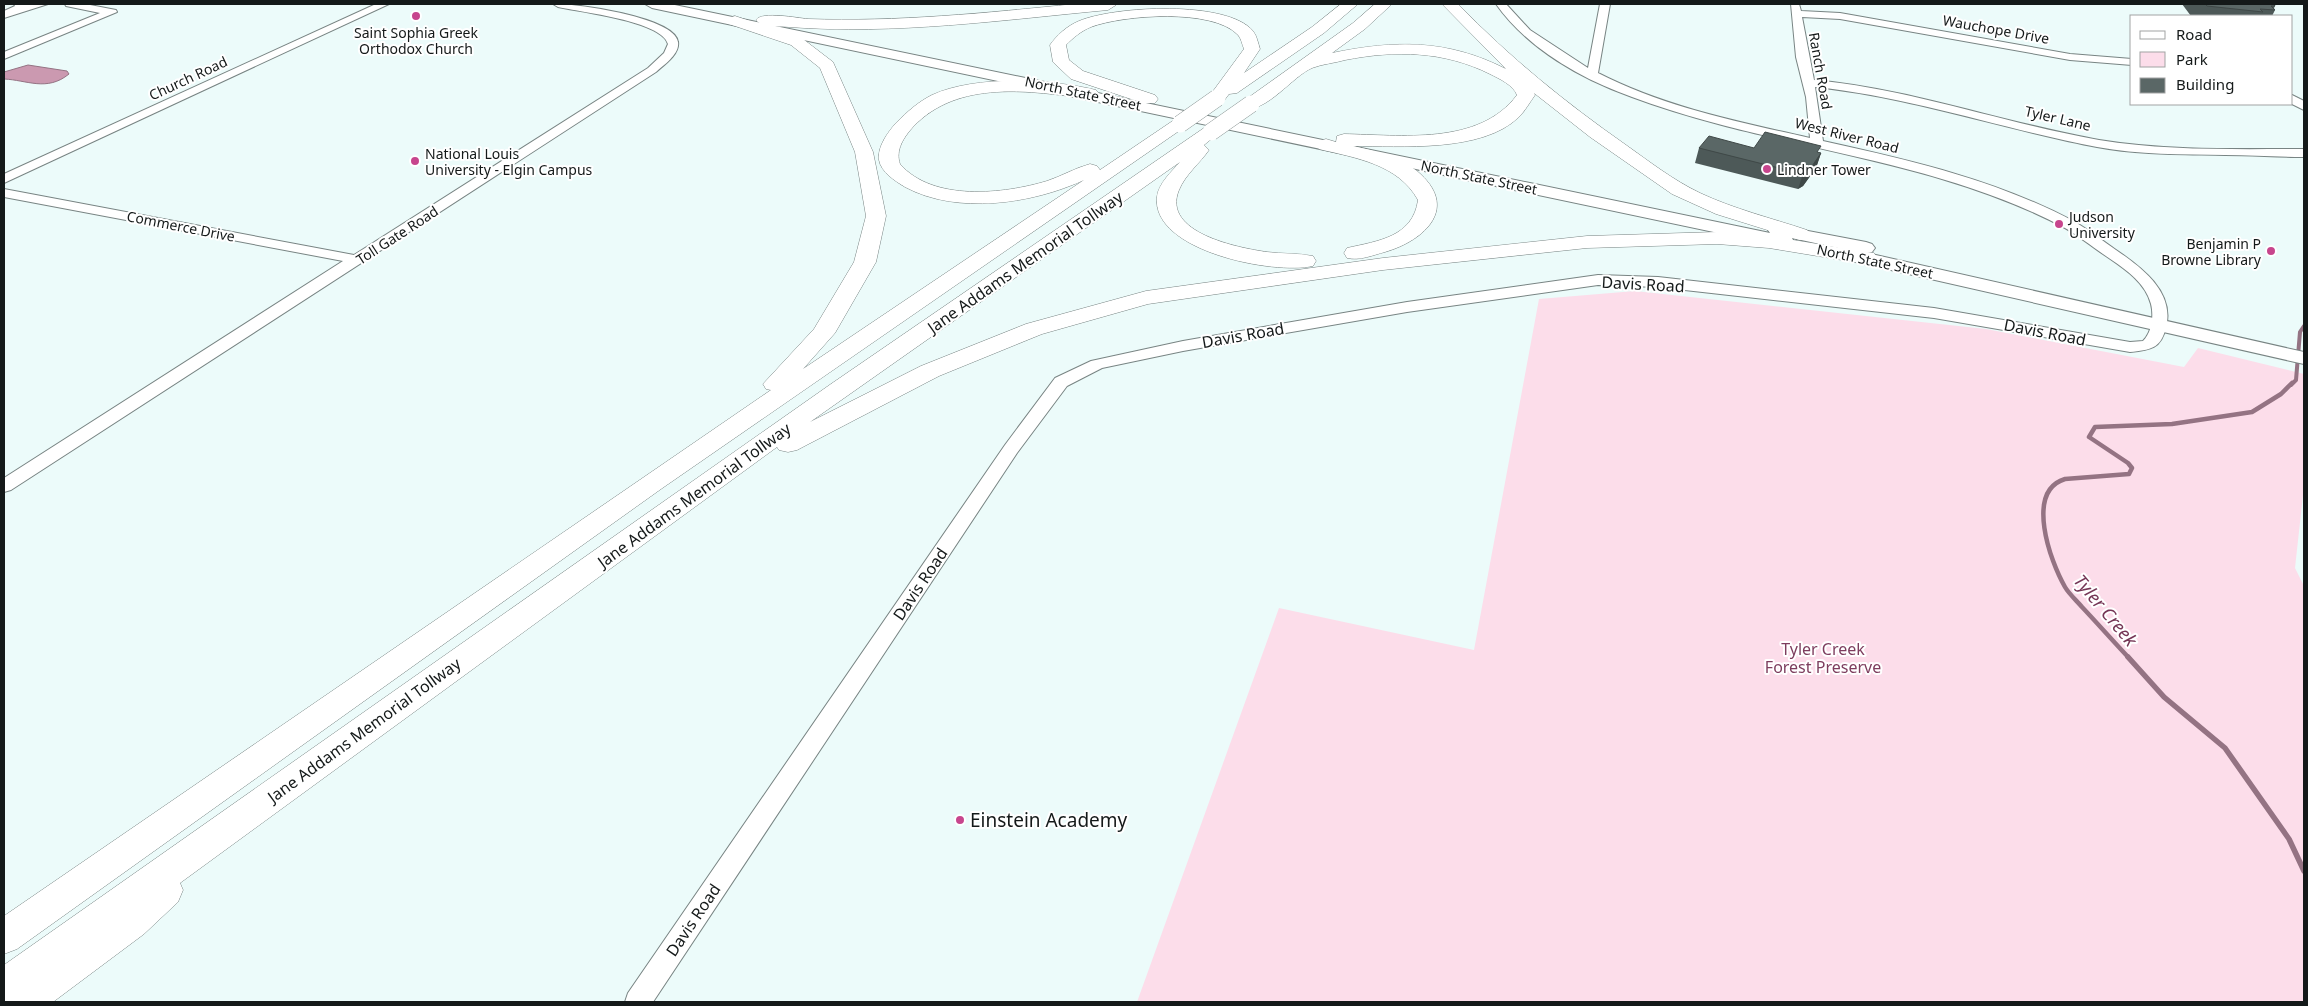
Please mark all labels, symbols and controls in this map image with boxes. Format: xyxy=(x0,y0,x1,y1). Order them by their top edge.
marker: Saint Sophia Greek Orthodox Church xyxy=(410,10,422,22)
street label: Wauchope Drive xyxy=(1941,10,2051,48)
legend xyxy=(2130,15,2293,105)
place label: Saint Sophia Greek Orthodox Church xyxy=(354,23,479,58)
text: Road xyxy=(2176,24,2212,44)
street label: Ranch Road xyxy=(1805,31,1837,111)
text: Park xyxy=(2176,49,2208,69)
street label: Church Road xyxy=(146,52,230,104)
street label: North State Street xyxy=(1023,71,1143,115)
text: Building xyxy=(2176,74,2234,94)
street label: Tyler Lane xyxy=(2023,101,2093,135)
street label: West River Road xyxy=(1793,113,1901,157)
place label: National Louis University - Elgin Campus xyxy=(425,144,593,179)
marker: National Louis University - Elgin Campus xyxy=(409,155,421,167)
street label: North State Street xyxy=(1419,155,1539,199)
place label: Lindner Tower xyxy=(1777,160,1871,179)
marker: Lindner Tower xyxy=(1761,163,1773,175)
street label: Jane Addams Memorial Tollway xyxy=(921,185,1128,339)
street label: Toll Gate Road xyxy=(352,201,442,269)
street label: Commerce Drive xyxy=(125,206,237,246)
place label: Judson University xyxy=(2067,207,2136,242)
marker: Judson University xyxy=(2053,218,2065,230)
place label: Benjamin P Browne Library xyxy=(2161,234,2262,269)
street label: North State Street xyxy=(1815,239,1935,283)
marker: Benjamin P Browne Library xyxy=(2265,245,2277,257)
street label: Davis Road xyxy=(1601,271,1685,297)
street label: Davis Road xyxy=(2002,313,2088,351)
street label: Davis Road xyxy=(1200,317,1286,353)
street label: Jane Addams Memorial Tollway xyxy=(591,417,796,574)
street label: Davis Road xyxy=(888,543,952,625)
water label: Tyler Creek xyxy=(2069,569,2144,652)
park label: Tyler Creek Forest Preserve xyxy=(1765,638,1881,678)
street label: Jane Addams Memorial Tollway xyxy=(261,652,466,809)
place label: Einstein Academy xyxy=(970,807,1128,833)
marker: Einstein Academy xyxy=(954,814,966,826)
street label: Davis Road xyxy=(661,879,725,961)

